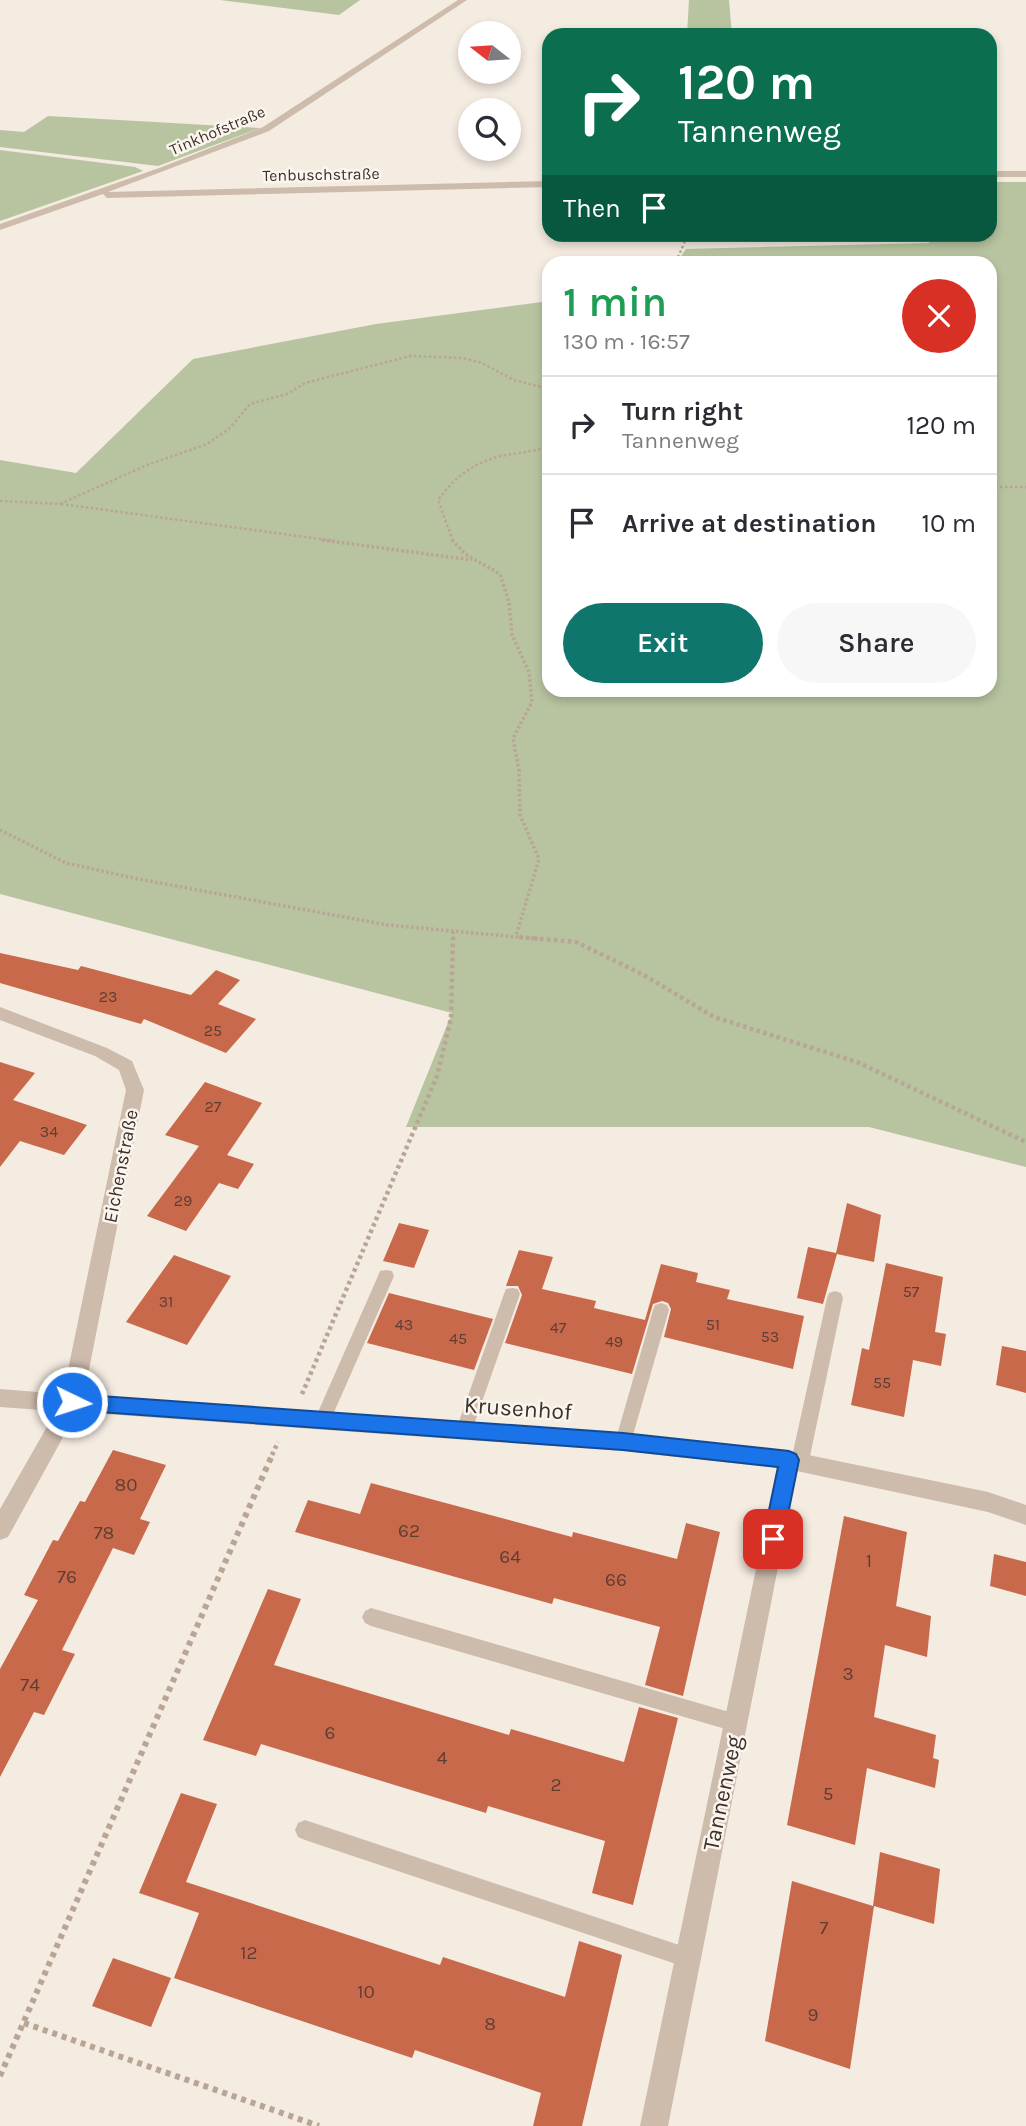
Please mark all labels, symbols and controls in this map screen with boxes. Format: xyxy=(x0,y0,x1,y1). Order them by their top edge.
north arrow xyxy=(458,21,522,84)
map controls xyxy=(458,21,521,161)
text: 120 m xyxy=(678,54,815,111)
icon: right xyxy=(563,56,654,147)
button: search xyxy=(458,98,521,161)
street label: Tinkhofstraße xyxy=(167,102,268,159)
text: Tannenweg xyxy=(678,113,841,150)
street label: Tenbuschstraße xyxy=(262,164,380,185)
icon: arrive xyxy=(635,189,673,227)
text: Then xyxy=(563,193,621,224)
text: 1 min xyxy=(563,277,667,327)
button: close xyxy=(902,279,976,353)
text: 130 m · 16:57 xyxy=(563,328,690,355)
text: Turn right xyxy=(622,396,743,427)
icon: right xyxy=(563,406,601,444)
text: 120 m xyxy=(906,410,976,441)
text: Tannenweg xyxy=(622,427,739,454)
icon: arrive xyxy=(563,504,601,542)
text: Arrive at destination xyxy=(622,508,876,539)
text: 10 m xyxy=(921,508,976,539)
button: Exit xyxy=(563,603,763,683)
button: Share xyxy=(777,603,976,683)
house number: 23 xyxy=(99,987,117,1006)
house number: 25 xyxy=(204,1021,222,1040)
house number: 27 xyxy=(205,1097,222,1116)
street label: Eichenstraße xyxy=(99,1108,143,1225)
house number: 34 xyxy=(40,1122,58,1141)
house number: 29 xyxy=(174,1191,192,1210)
house number: 57 xyxy=(903,1282,920,1301)
house number: 31 xyxy=(159,1292,173,1311)
house number: 43 xyxy=(395,1315,413,1334)
house number: 51 xyxy=(706,1315,720,1334)
house number: 47 xyxy=(550,1318,567,1337)
house number: 53 xyxy=(761,1327,779,1346)
house number: 45 xyxy=(449,1329,467,1348)
house number: 49 xyxy=(605,1332,623,1351)
position arrow xyxy=(35,1365,109,1439)
house number: 55 xyxy=(873,1373,891,1392)
street label: Krusenhof xyxy=(463,1391,573,1426)
house number: 80 xyxy=(115,1474,137,1496)
pin xyxy=(743,1509,803,1569)
house number: 62 xyxy=(398,1520,420,1542)
icon: arrive xyxy=(754,1520,792,1558)
house number: 78 xyxy=(94,1522,114,1544)
house number: 64 xyxy=(499,1546,521,1568)
house number: 1 xyxy=(866,1550,872,1572)
house number: 76 xyxy=(57,1566,77,1588)
house number: 66 xyxy=(605,1569,627,1591)
house number: 3 xyxy=(842,1663,854,1685)
house number: 74 xyxy=(20,1674,40,1696)
house number: 6 xyxy=(325,1722,335,1744)
street label: Tannenweg xyxy=(697,1733,748,1853)
house number: 4 xyxy=(437,1747,448,1769)
house number: 2 xyxy=(550,1774,562,1796)
house number: 5 xyxy=(823,1783,833,1805)
house number: 7 xyxy=(820,1917,829,1939)
house number: 12 xyxy=(240,1942,258,1964)
house number: 10 xyxy=(357,1981,375,2003)
house number: 9 xyxy=(807,2004,819,2026)
house number: 8 xyxy=(484,2013,496,2035)

